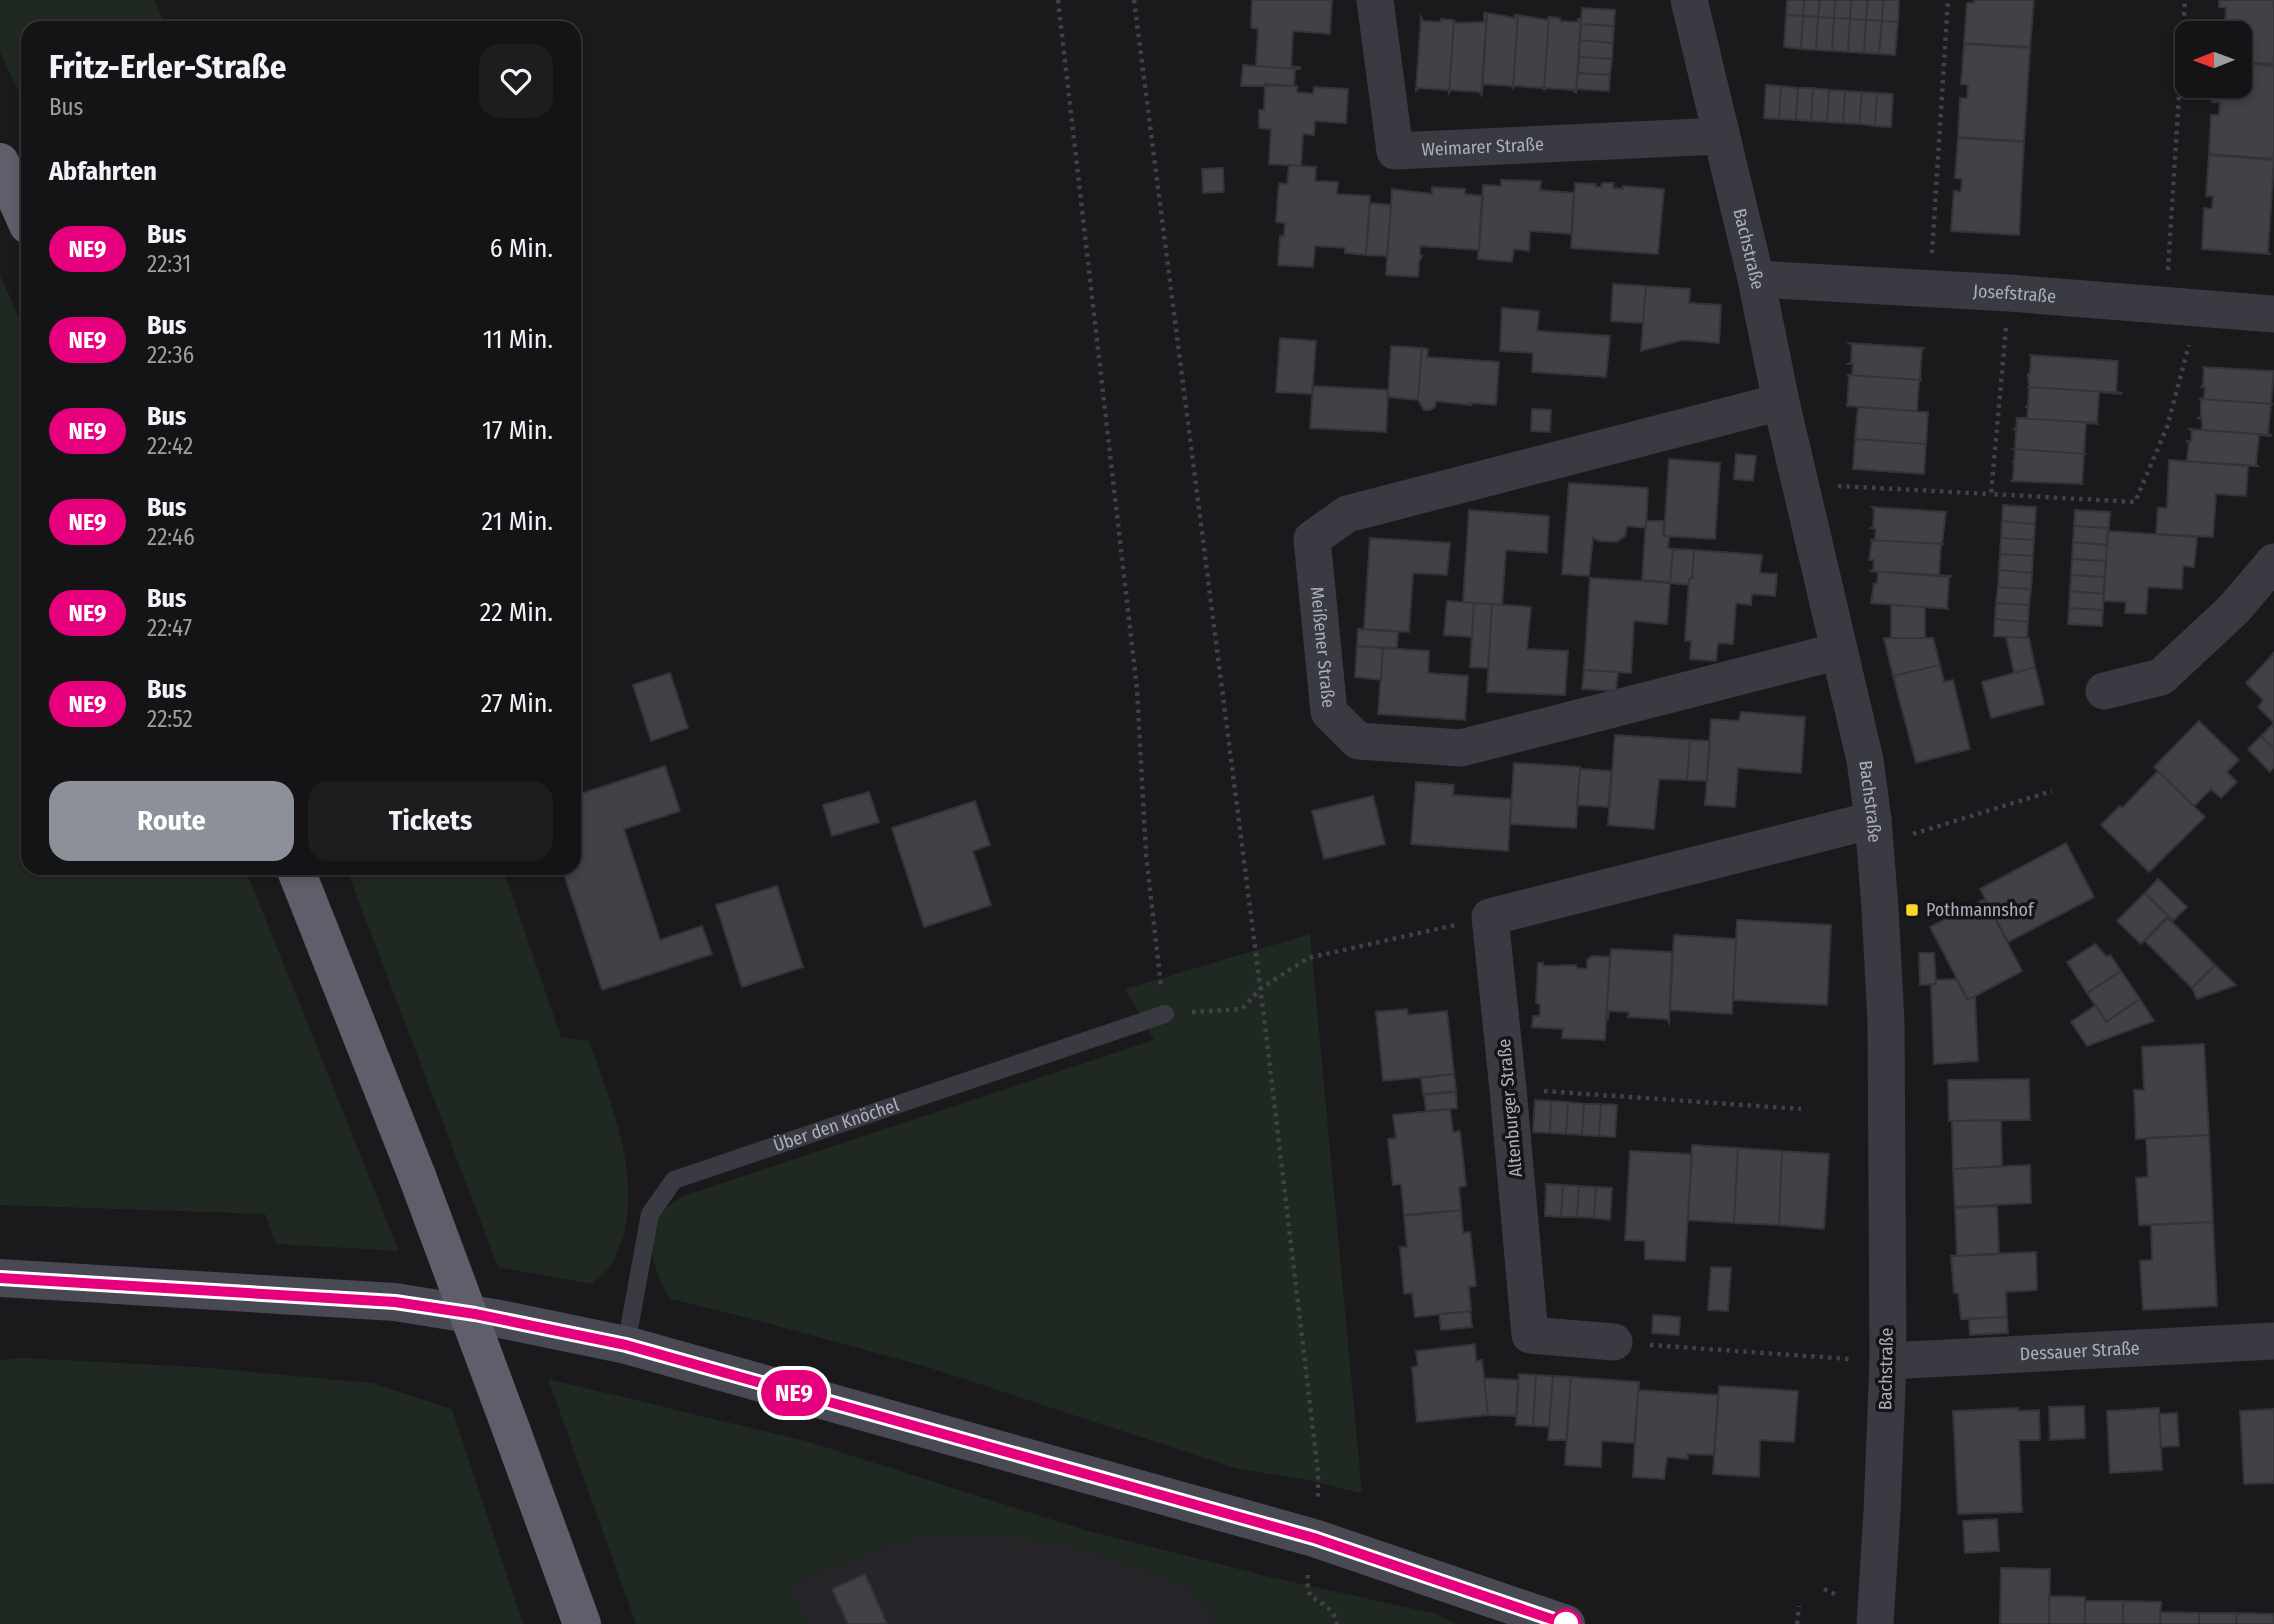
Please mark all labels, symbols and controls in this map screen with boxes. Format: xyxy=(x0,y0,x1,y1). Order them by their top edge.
north arrow xyxy=(2175,21,2252,98)
map controls xyxy=(2175,21,2252,98)
button: heart xyxy=(479,44,553,118)
text: Fritz-Erler-Straße xyxy=(49,47,286,87)
text: Bus xyxy=(49,93,83,121)
street label: Weimarer Straße xyxy=(1421,133,1544,161)
text: Abfahrten xyxy=(49,156,157,187)
street label: Bachstraße xyxy=(1728,206,1769,291)
text: Bus xyxy=(147,219,186,250)
text: 6 Min. xyxy=(490,233,553,264)
text: NE9 xyxy=(69,235,106,263)
text: 22:31 xyxy=(147,250,191,278)
street label: Josefstraße xyxy=(1972,280,2057,308)
text: Bus xyxy=(147,310,186,341)
text: 11 Min. xyxy=(483,324,553,355)
text: NE9 xyxy=(69,326,106,354)
text: 22:36 xyxy=(147,341,194,369)
text: Bus xyxy=(147,401,186,432)
text: 17 Min. xyxy=(482,415,553,446)
text: NE9 xyxy=(69,417,106,445)
text: 22:42 xyxy=(147,432,193,460)
text: Bus xyxy=(147,492,186,523)
text: 21 Min. xyxy=(482,506,553,537)
text: NE9 xyxy=(69,508,106,536)
text: 22:46 xyxy=(147,523,195,551)
text: Bus xyxy=(147,583,186,614)
street label: Meißener Straße xyxy=(1306,586,1340,709)
text: 22 Min. xyxy=(480,597,553,628)
text: NE9 xyxy=(69,599,106,627)
text: 22:47 xyxy=(147,614,192,642)
text: Bus xyxy=(147,674,186,705)
text: 27 Min. xyxy=(481,688,553,719)
text: NE9 xyxy=(69,690,106,718)
text: 22:52 xyxy=(147,705,193,733)
street label: Bachstraße xyxy=(1854,759,1886,843)
button: Route xyxy=(49,781,294,861)
button: Tickets xyxy=(308,781,553,861)
place label: Pothmannshof xyxy=(1926,899,2035,921)
marker: Pothmannshof xyxy=(1904,902,1920,918)
street label: Altenburger Straße xyxy=(1493,1038,1527,1178)
street label: Über den Knöchel xyxy=(770,1094,902,1157)
street label: Bachstraße xyxy=(1874,1327,1898,1410)
street label: Dessauer Straße xyxy=(2019,1337,2140,1365)
line badge: NE9 xyxy=(754,1370,834,1416)
text: NE9 xyxy=(775,1379,813,1407)
unlabelled marker xyxy=(1551,1609,1581,1624)

